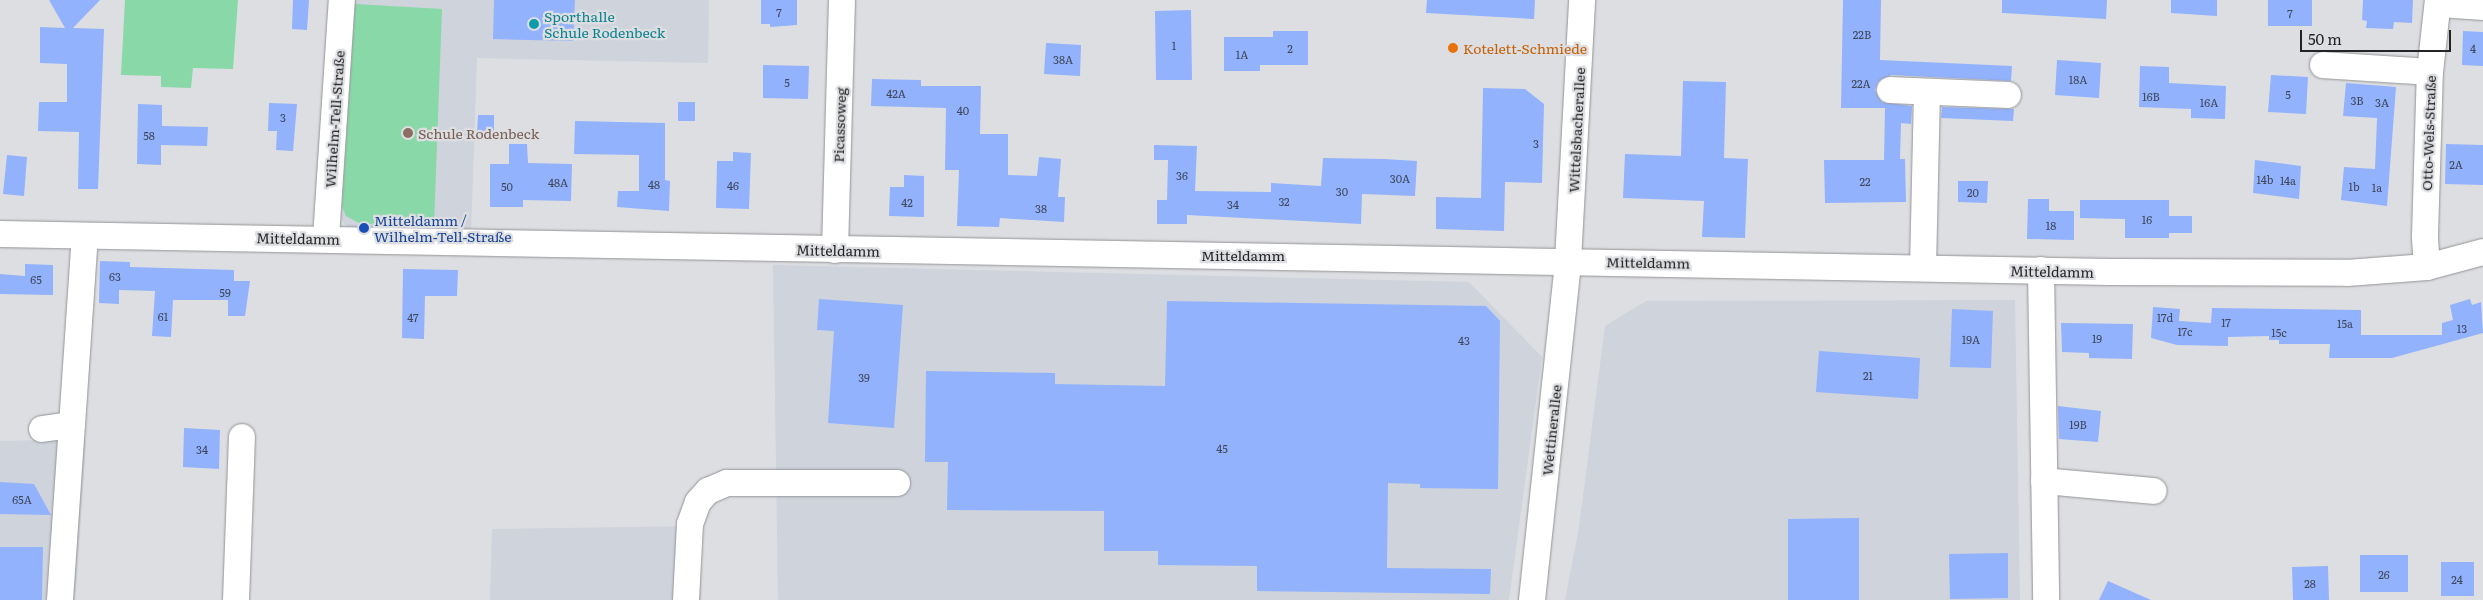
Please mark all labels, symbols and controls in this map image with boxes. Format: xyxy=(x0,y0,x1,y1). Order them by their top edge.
house number: 7 xyxy=(776,5,782,19)
house number: 7 xyxy=(2287,6,2293,20)
place label: Sporthalle Schule Rodenbeck xyxy=(544,8,665,40)
marker: Sporthalle Schule Rodenbeck xyxy=(528,18,540,30)
scale bar xyxy=(2303,20,2454,52)
house number: 22B xyxy=(1853,27,1871,41)
text: 50 m xyxy=(2308,27,2342,50)
house number: 1 xyxy=(1172,38,1176,52)
place label: Kotelett-Schmiede xyxy=(1463,40,1587,56)
house number: 2 xyxy=(1287,41,1293,55)
house number: 4 xyxy=(2470,41,2476,55)
marker: Kotelett-Schmiede xyxy=(1447,42,1459,54)
house number: 1A xyxy=(1236,47,1248,61)
street label: Wilhelm-Tell-Straße xyxy=(321,50,347,188)
house number: 38A xyxy=(1053,52,1073,66)
street label: Wittelsbacherallee xyxy=(1564,67,1588,193)
house number: 18A xyxy=(2069,72,2087,86)
house number: 5 xyxy=(784,75,790,89)
street label: Otto-Wels-Straße xyxy=(2418,75,2438,191)
house number: 22A xyxy=(1851,76,1871,90)
house number: 42A xyxy=(886,86,906,100)
street label: Picassoweg xyxy=(829,87,849,163)
house number: 5 xyxy=(2285,87,2291,101)
house number: 16B xyxy=(2142,89,2160,103)
house number: 3B xyxy=(2350,93,2364,107)
house number: 16A xyxy=(2200,95,2218,109)
house number: 3A xyxy=(2375,95,2389,109)
house number: 40 xyxy=(957,103,969,117)
house number: 3 xyxy=(280,110,286,124)
place label: Schule Rodenbeck xyxy=(418,125,539,141)
marker: Schule Rodenbeck xyxy=(402,127,414,139)
house number: 58 xyxy=(143,128,155,142)
house number: 3 xyxy=(1533,136,1539,150)
house number: 2A xyxy=(2449,157,2463,171)
house number: 36 xyxy=(1176,168,1188,182)
house number: 30A xyxy=(1390,171,1410,185)
house number: 14b xyxy=(2257,172,2273,186)
house number: 14a xyxy=(2280,173,2296,187)
house number: 22 xyxy=(1859,174,1871,188)
house number: 48A xyxy=(548,175,568,189)
house number: 48 xyxy=(648,177,660,191)
house number: 46 xyxy=(727,178,739,192)
house number: 50 xyxy=(501,179,513,193)
house number: 1b xyxy=(2348,179,2360,193)
house number: 1a xyxy=(2372,180,2382,194)
house number: 30 xyxy=(1336,184,1348,198)
house number: 20 xyxy=(1967,185,1979,199)
house number: 32 xyxy=(1278,194,1290,208)
house number: 42 xyxy=(901,195,913,209)
house number: 34 xyxy=(1227,197,1239,211)
house number: 38 xyxy=(1035,201,1047,215)
place label: Mitteldamm / Wilhelm-Tell-Straße xyxy=(374,212,512,244)
house number: 16 xyxy=(2142,212,2152,226)
house number: 18 xyxy=(2046,218,2056,232)
marker: Mitteldamm / Wilhelm-Tell-Straße xyxy=(358,222,370,234)
street label: Mitteldamm xyxy=(256,229,340,247)
street label: Mitteldamm xyxy=(796,241,880,259)
street label: Mitteldamm xyxy=(1201,247,1285,263)
street label: Mitteldamm xyxy=(1606,253,1690,271)
street label: Mitteldamm xyxy=(2010,262,2094,280)
house number: 63 xyxy=(109,269,121,283)
house number: 65 xyxy=(30,272,42,286)
house number: 59 xyxy=(219,285,231,299)
house number: 61 xyxy=(158,309,168,323)
house number: 47 xyxy=(407,310,419,324)
house number: 17d xyxy=(2157,310,2173,324)
house number: 17 xyxy=(2221,315,2231,329)
house number: 15a xyxy=(2337,316,2353,330)
house number: 13 xyxy=(2457,321,2467,335)
house number: 17c xyxy=(2177,324,2193,338)
house number: 15c xyxy=(2271,325,2287,339)
house number: 19 xyxy=(2092,331,2102,345)
house number: 19A xyxy=(1962,332,1980,346)
house number: 43 xyxy=(1458,333,1470,347)
house number: 21 xyxy=(1863,368,1873,382)
house number: 39 xyxy=(858,370,870,384)
street label: Wettinerallee xyxy=(1538,384,1564,476)
house number: 19B xyxy=(2069,417,2087,431)
house number: 45 xyxy=(1216,441,1228,455)
house number: 34 xyxy=(196,442,208,456)
house number: 65A xyxy=(12,492,32,506)
house number: 26 xyxy=(2378,567,2390,581)
house number: 24 xyxy=(2451,572,2463,586)
house number: 28 xyxy=(2304,576,2316,590)

